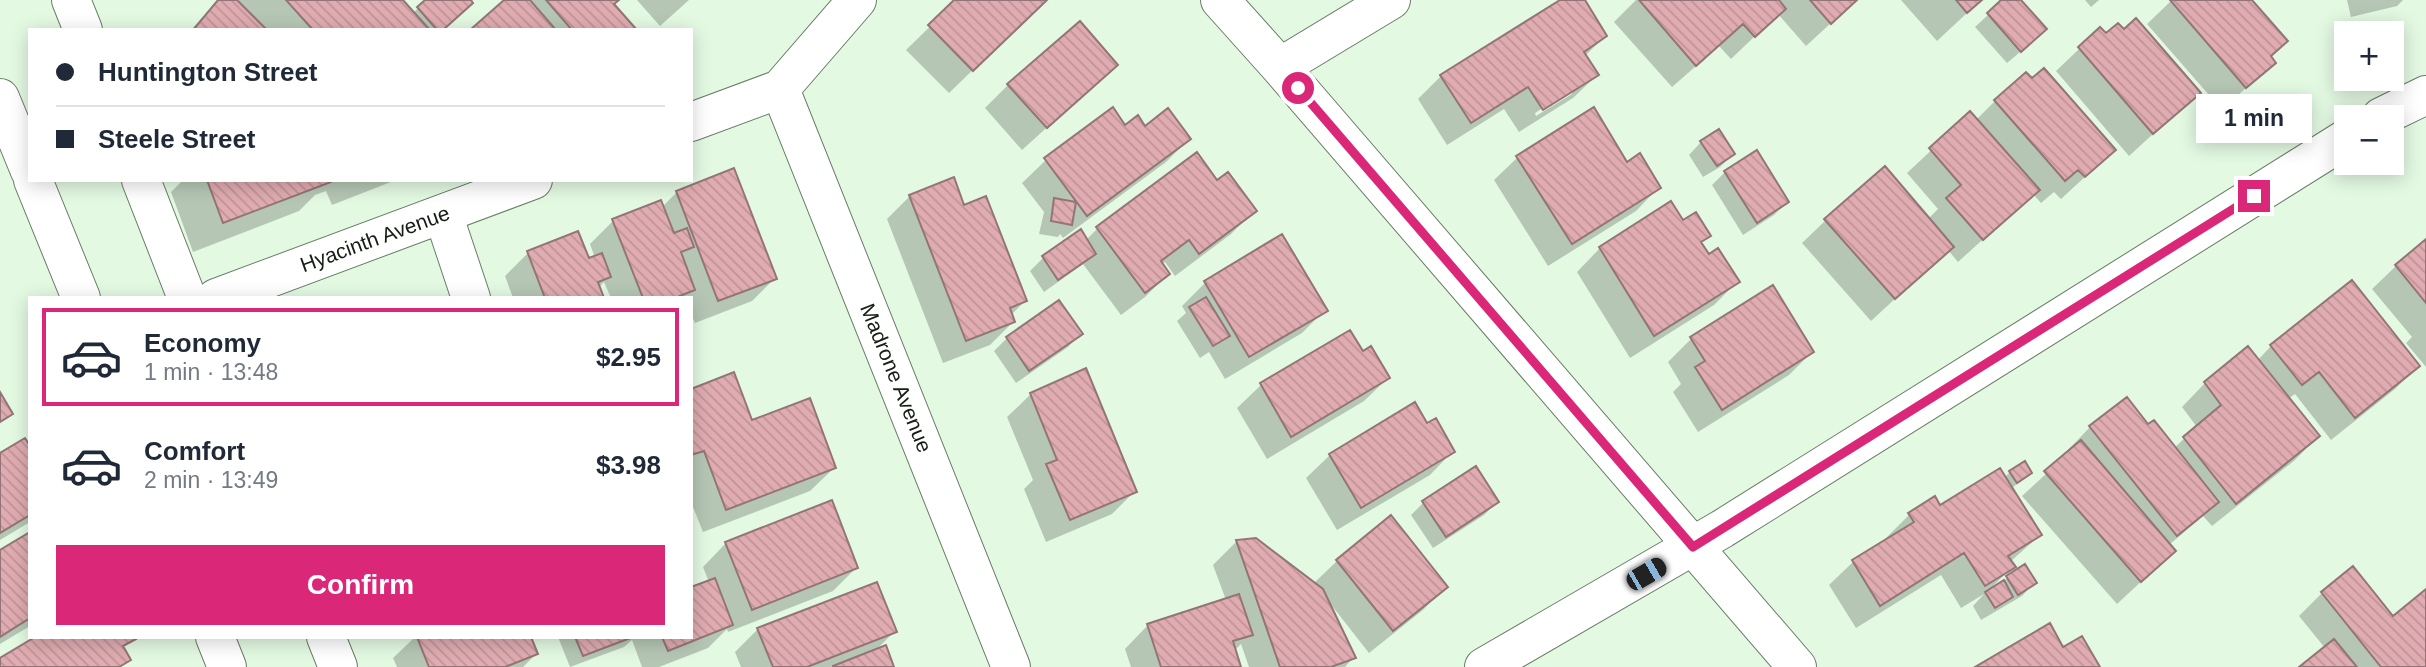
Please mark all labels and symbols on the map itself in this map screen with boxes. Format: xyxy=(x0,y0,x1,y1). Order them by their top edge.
route start xyxy=(1282,72,1314,104)
callout: 1 min xyxy=(2196,94,2312,144)
route end xyxy=(2238,180,2270,212)
street label: Hyacinth Avenue xyxy=(297,201,453,276)
street label: Madrone Avenue xyxy=(856,300,937,456)
car xyxy=(1623,554,1670,594)

